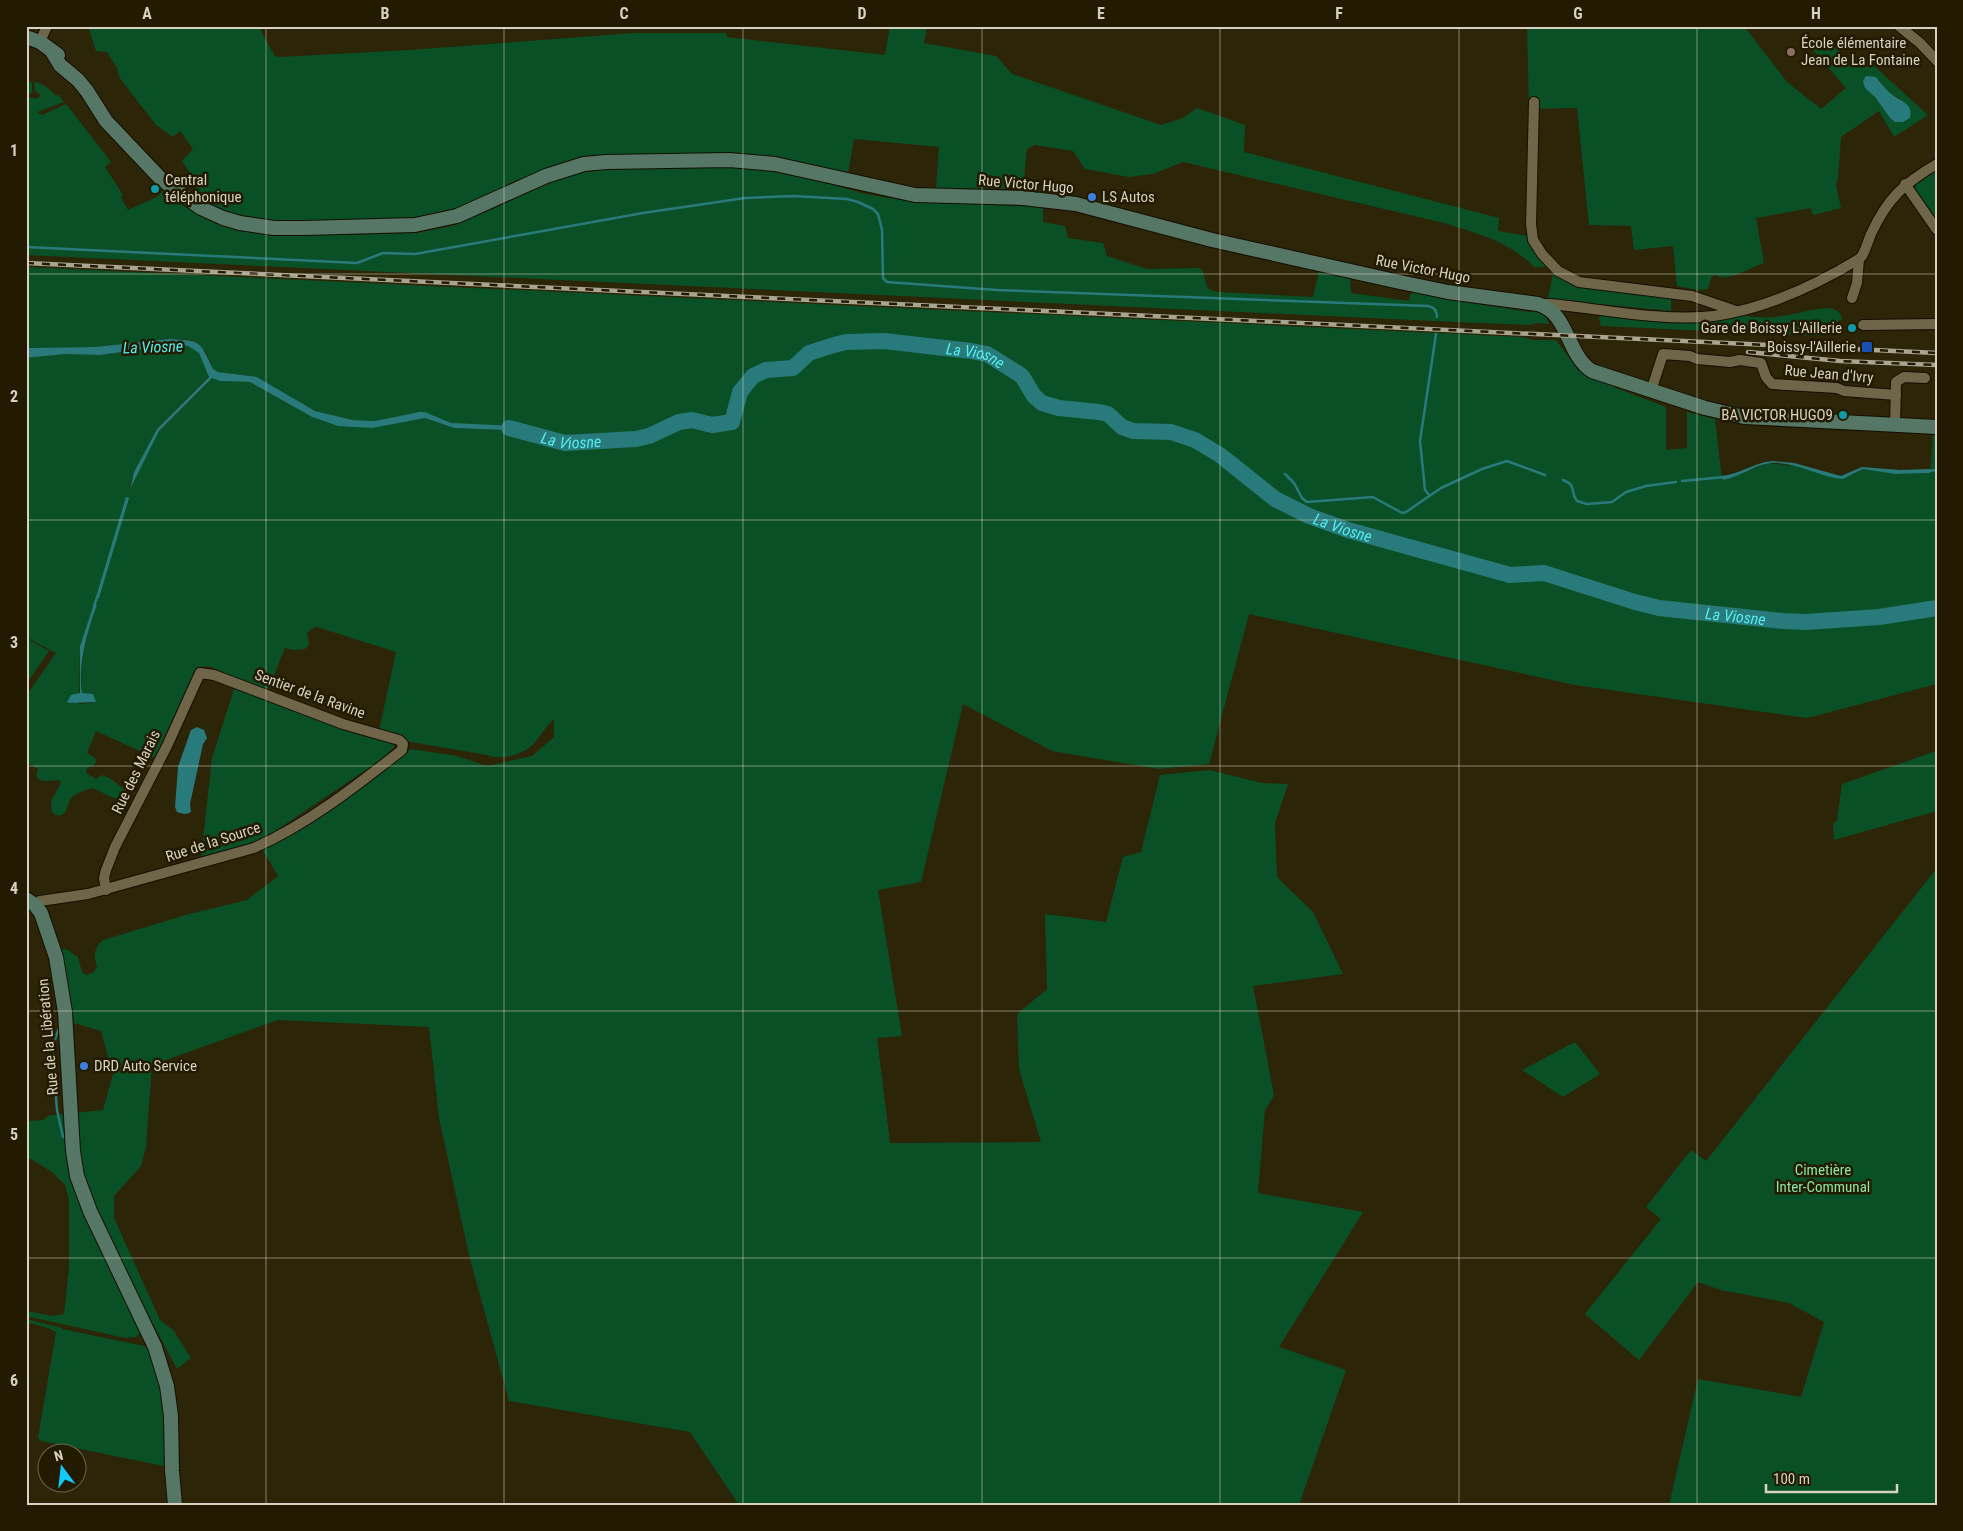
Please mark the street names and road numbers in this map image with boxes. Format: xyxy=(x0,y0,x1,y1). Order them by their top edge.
street label: Rue Victor Hugo xyxy=(978,171,1074,197)
street label: Rue Victor Hugo xyxy=(1374,251,1472,287)
street label: Rue Jean d'Ivry xyxy=(1784,361,1874,387)
street label: Sentier de la Ravine xyxy=(252,666,368,722)
street label: Rue des Marais xyxy=(108,727,164,817)
street label: Rue de la Source xyxy=(163,818,263,866)
street label: Rue de la Libération xyxy=(34,978,62,1096)

